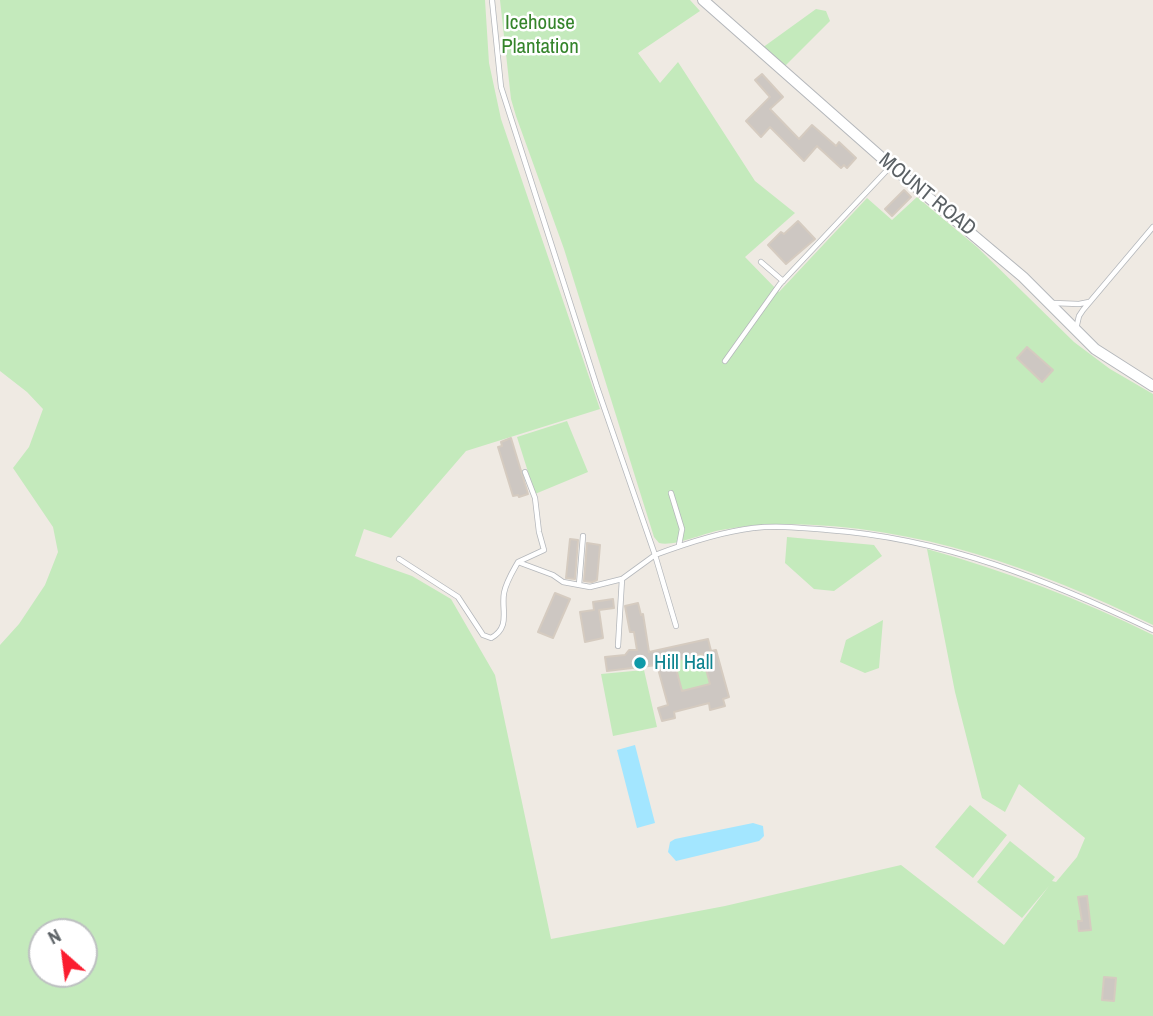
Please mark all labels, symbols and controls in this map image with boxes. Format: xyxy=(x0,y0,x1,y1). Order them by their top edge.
park label: Icehouse Plantation xyxy=(501,10,579,60)
street label: MOUNT ROAD xyxy=(873,148,981,242)
place label: Hill Hall xyxy=(654,650,713,676)
marker: Hill Hall xyxy=(632,655,648,671)
north arrow xyxy=(28,918,98,988)
text: N xyxy=(43,922,65,950)

